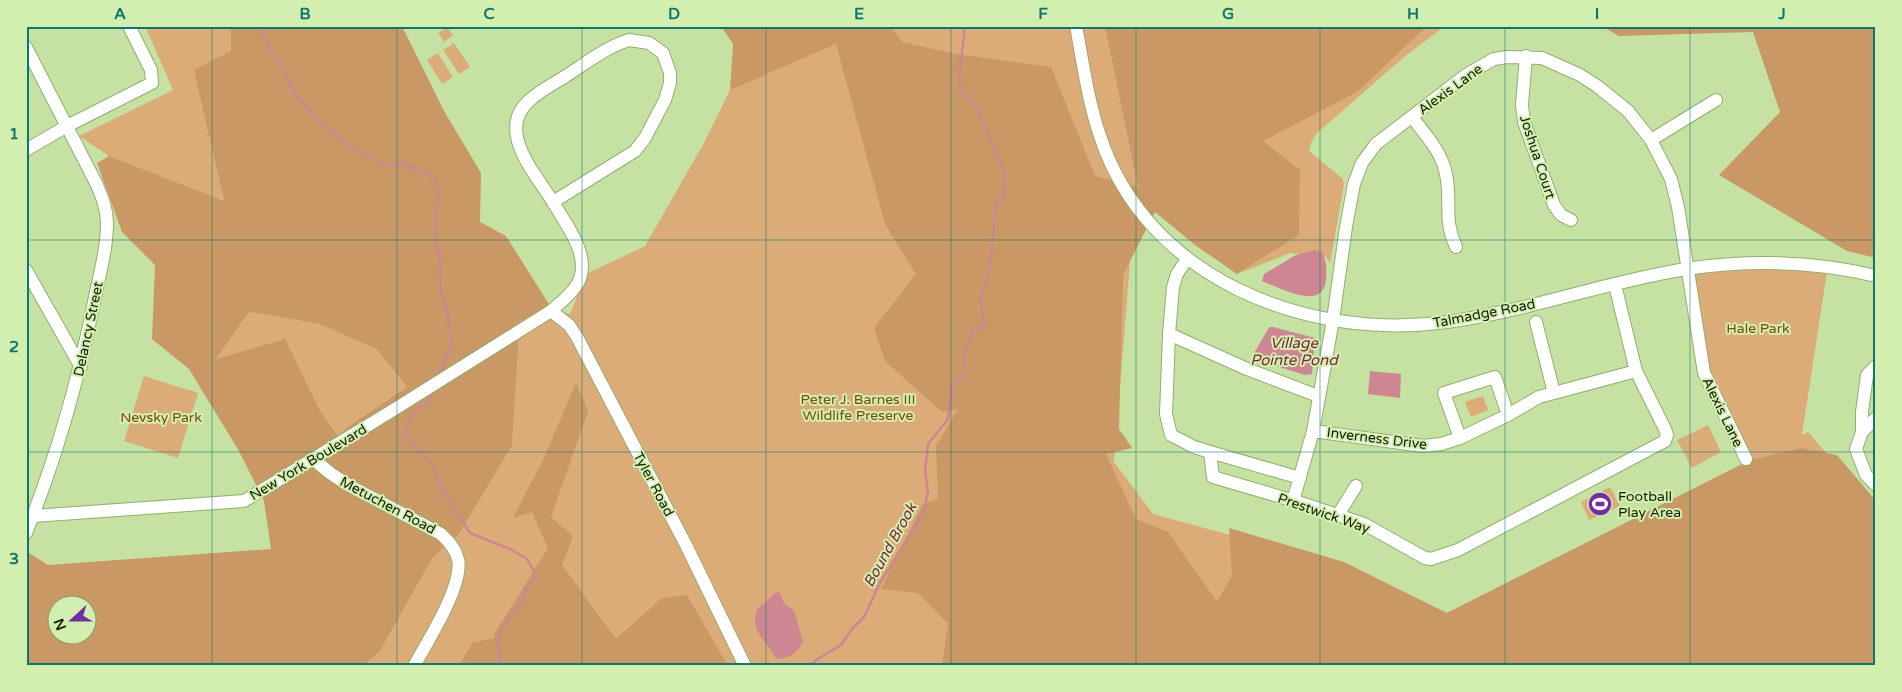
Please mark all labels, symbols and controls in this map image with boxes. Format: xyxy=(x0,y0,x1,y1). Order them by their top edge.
text: A xyxy=(114,4,126,24)
text: B xyxy=(299,4,311,24)
text: C xyxy=(483,4,495,24)
text: D xyxy=(668,4,680,24)
text: E xyxy=(854,4,864,24)
text: F xyxy=(1038,4,1048,24)
text: G xyxy=(1222,4,1234,24)
text: H xyxy=(1407,4,1419,24)
text: I xyxy=(1595,4,1599,24)
text: J xyxy=(1777,4,1786,24)
street label: Alexis Lane xyxy=(1415,60,1486,118)
street label: Joshua Court xyxy=(1516,113,1559,202)
text: 1 xyxy=(9,124,19,144)
street label: Delancy Street xyxy=(70,279,107,378)
street label: Talmadge Road xyxy=(1431,295,1537,332)
park label: Hale Park xyxy=(1726,320,1790,337)
water label: Village Pointe Pond xyxy=(1250,334,1339,369)
text: 2 xyxy=(9,337,19,357)
street label: Alexis Lane xyxy=(1698,375,1747,450)
park label: Peter J. Barnes III Wildlife Preserve xyxy=(801,391,915,424)
park label: Nevsky Park xyxy=(120,409,202,426)
street label: New York Boulevard xyxy=(247,421,370,504)
street label: Inverness Drive xyxy=(1326,424,1428,453)
street label: Tyler Road xyxy=(629,449,678,519)
street label: Metuchen Road xyxy=(337,473,439,538)
place label: Football Play Area xyxy=(1618,488,1681,521)
street label: Prestwick Way xyxy=(1275,490,1373,537)
sports icon: Football Play Area xyxy=(1587,491,1613,517)
water label: Bound Brook xyxy=(860,498,921,590)
text: 3 xyxy=(9,549,19,569)
north arrow xyxy=(48,594,98,644)
text: N xyxy=(50,616,70,633)

